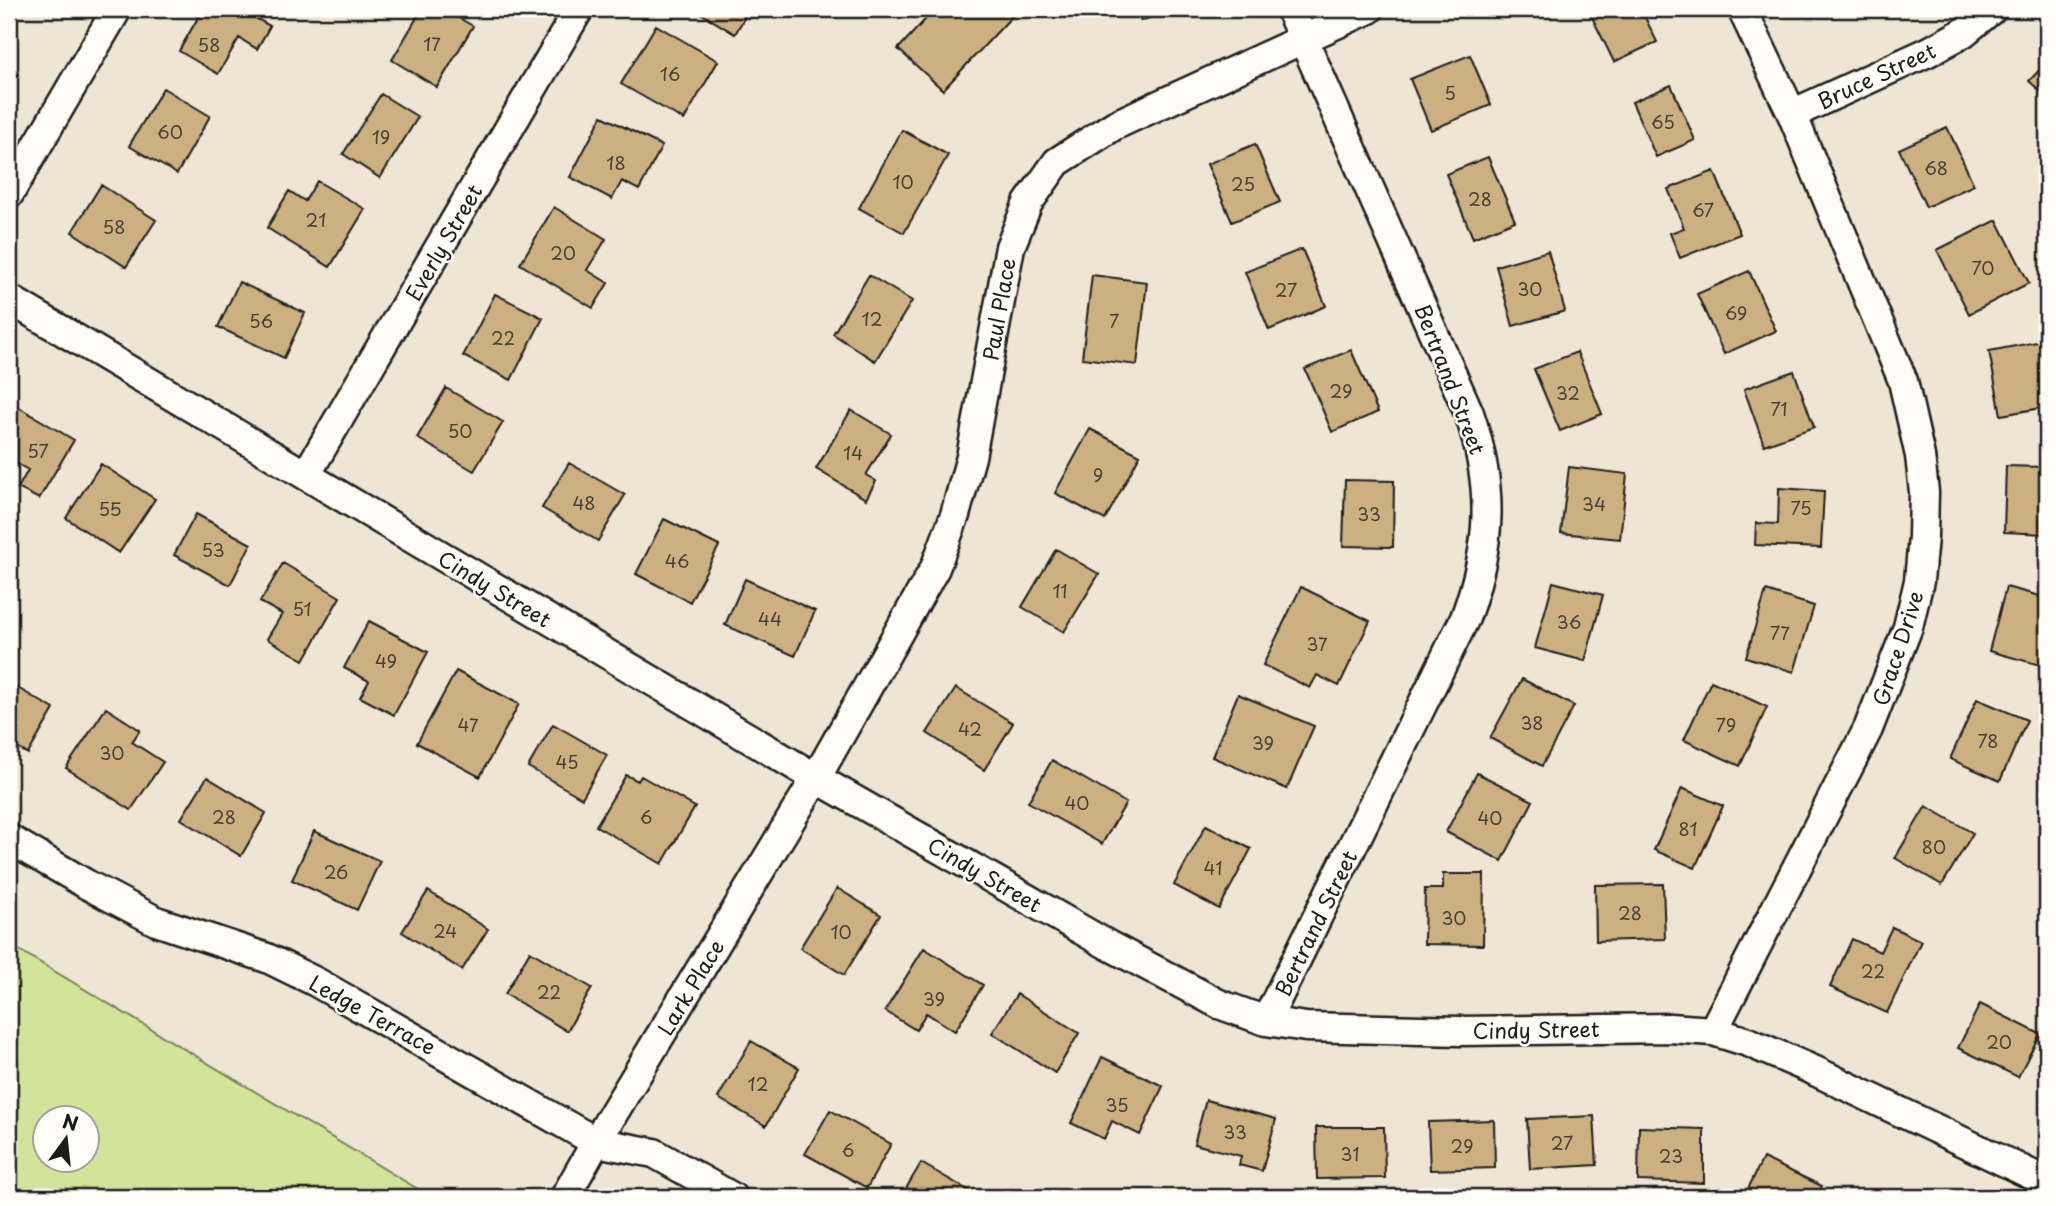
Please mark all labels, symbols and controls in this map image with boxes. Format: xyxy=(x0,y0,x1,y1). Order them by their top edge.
house number: 17 xyxy=(423,30,441,57)
house number: 58 xyxy=(198,31,220,58)
street label: Bruce Street xyxy=(1812,34,1940,116)
house number: 16 xyxy=(660,60,680,87)
house number: 5 xyxy=(1444,79,1456,106)
house number: 65 xyxy=(1651,108,1675,135)
house number: 60 xyxy=(157,118,183,145)
house number: 19 xyxy=(372,123,390,150)
house number: 18 xyxy=(606,149,626,176)
house number: 68 xyxy=(1924,154,1948,181)
house number: 10 xyxy=(892,168,914,195)
house number: 25 xyxy=(1231,170,1255,197)
street label: Everly Street xyxy=(397,178,489,306)
house number: 28 xyxy=(1468,185,1492,212)
house number: 67 xyxy=(1692,196,1714,223)
house number: 21 xyxy=(306,206,326,233)
house number: 58 xyxy=(103,213,125,240)
house number: 20 xyxy=(550,239,576,266)
house number: 70 xyxy=(1972,254,1994,281)
street label: Paul Place xyxy=(973,255,1023,363)
house number: 30 xyxy=(1517,275,1543,302)
house number: 27 xyxy=(1275,276,1297,303)
street label: Bertrand Street xyxy=(1408,299,1494,459)
house number: 69 xyxy=(1725,299,1747,326)
house number: 12 xyxy=(862,305,882,332)
house number: 56 xyxy=(249,307,273,334)
house number: 7 xyxy=(1109,307,1119,334)
house number: 22 xyxy=(491,324,515,351)
house number: 29 xyxy=(1330,377,1352,404)
house number: 32 xyxy=(1556,379,1580,406)
house number: 71 xyxy=(1771,395,1787,422)
house number: 50 xyxy=(448,417,472,444)
house number: 57 xyxy=(27,437,49,464)
house number: 14 xyxy=(843,439,863,466)
house number: 9 xyxy=(1093,461,1103,488)
house number: 48 xyxy=(572,489,596,516)
house number: 34 xyxy=(1582,490,1606,517)
house number: 75 xyxy=(1791,494,1812,521)
house number: 55 xyxy=(98,495,122,522)
house number: 33 xyxy=(1357,500,1381,527)
house number: 53 xyxy=(201,536,225,563)
street label: Cindy Street xyxy=(432,542,558,634)
house number: 46 xyxy=(665,547,689,574)
house number: 11 xyxy=(1052,577,1068,604)
street label: Grace Drive xyxy=(1863,586,1931,710)
house number: 51 xyxy=(292,595,312,622)
house number: 44 xyxy=(758,605,782,632)
house number: 36 xyxy=(1557,608,1581,635)
house number: 77 xyxy=(1770,619,1790,646)
house number: 37 xyxy=(1306,630,1328,657)
house number: 49 xyxy=(375,647,397,674)
house number: 38 xyxy=(1520,709,1544,736)
house number: 47 xyxy=(457,711,479,738)
house number: 79 xyxy=(1716,711,1736,738)
house number: 42 xyxy=(958,715,982,742)
house number: 78 xyxy=(1978,727,1999,754)
house number: 39 xyxy=(1252,729,1274,756)
house number: 30 xyxy=(99,739,125,766)
house number: 45 xyxy=(556,748,579,775)
house number: 40 xyxy=(1064,789,1090,816)
house number: 28 xyxy=(212,803,236,830)
house number: 6 xyxy=(640,803,652,830)
house number: 40 xyxy=(1477,804,1503,831)
house number: 81 xyxy=(1678,815,1698,842)
street label: Cindy Street xyxy=(922,828,1048,920)
house number: 80 xyxy=(1922,833,1946,860)
street label: Bertrand Street xyxy=(1266,845,1364,1001)
house number: 41 xyxy=(1204,854,1222,881)
house number: 26 xyxy=(324,858,348,885)
house number: 28 xyxy=(1618,899,1642,926)
house number: 30 xyxy=(1441,904,1467,931)
house number: 24 xyxy=(433,917,457,944)
house number: 10 xyxy=(830,918,852,945)
street label: Lark Place xyxy=(649,933,731,1041)
house number: 22 xyxy=(1861,957,1885,984)
street label: Ledge Terrace xyxy=(304,966,442,1062)
house number: 22 xyxy=(537,978,561,1005)
house number: 39 xyxy=(923,985,945,1012)
street label: Cindy Street xyxy=(1472,1012,1600,1046)
house number: 20 xyxy=(1986,1028,2012,1055)
house number: 12 xyxy=(748,1070,768,1097)
house number: 35 xyxy=(1105,1091,1129,1118)
north arrow xyxy=(32,1104,102,1174)
text: N xyxy=(60,1106,82,1137)
house number: 33 xyxy=(1223,1118,1247,1145)
house number: 27 xyxy=(1551,1129,1573,1156)
house number: 29 xyxy=(1451,1132,1473,1159)
house number: 6 xyxy=(842,1136,854,1163)
house number: 31 xyxy=(1341,1140,1359,1167)
house number: 23 xyxy=(1659,1142,1683,1169)

